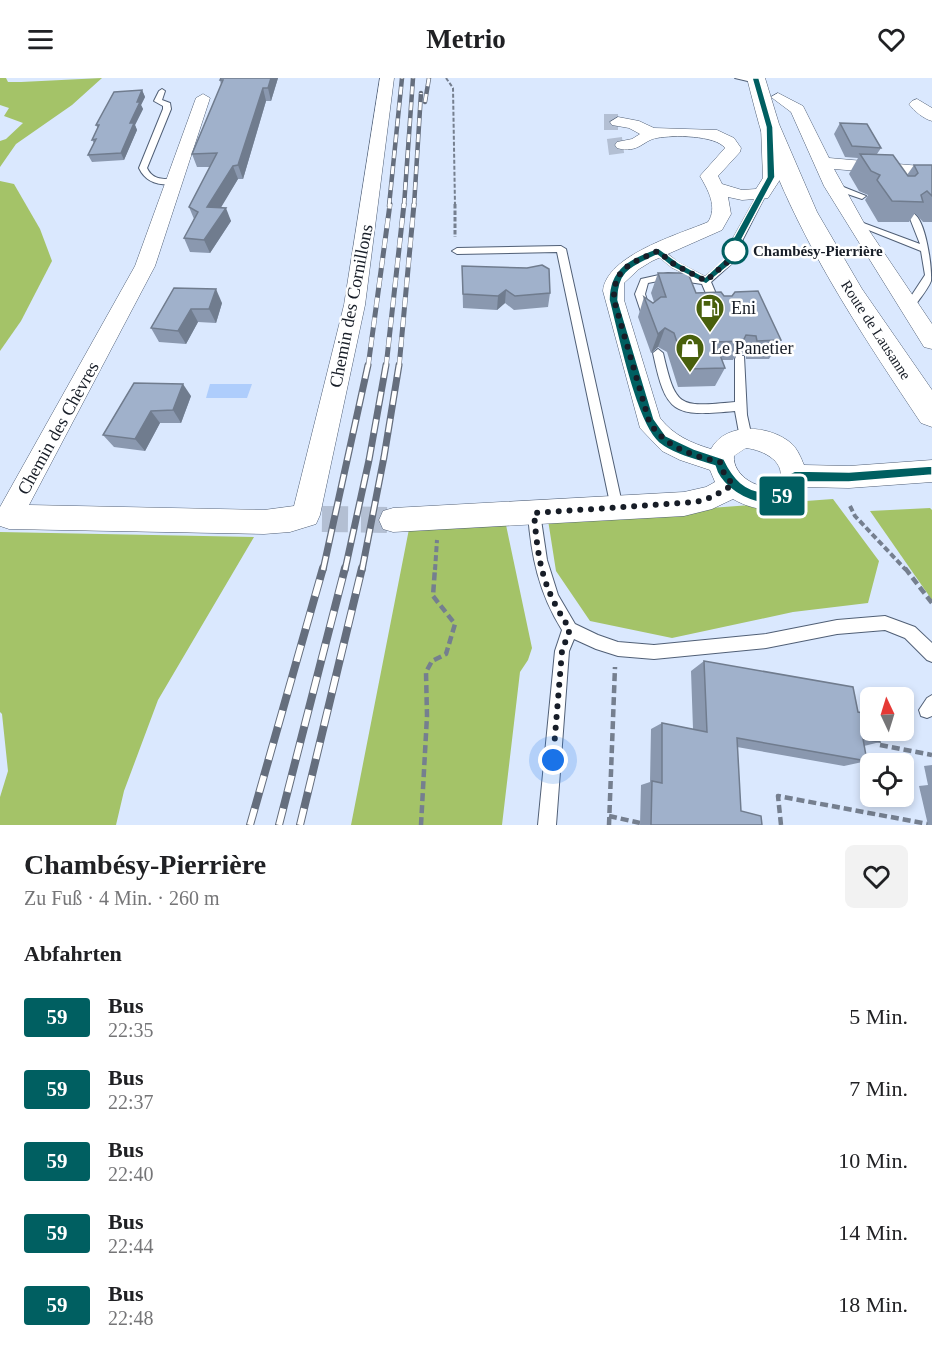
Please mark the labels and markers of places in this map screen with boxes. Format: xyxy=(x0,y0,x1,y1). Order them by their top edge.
marker: Chambésy-Pierrière xyxy=(722,238,748,264)
place label: Chambésy-Pierrière xyxy=(753,243,883,259)
fuel station icon: Eni xyxy=(694,292,726,334)
place label: Eni xyxy=(731,298,756,318)
shop icon: Le Panetier xyxy=(674,332,706,374)
place label: Le Panetier xyxy=(711,338,793,358)

